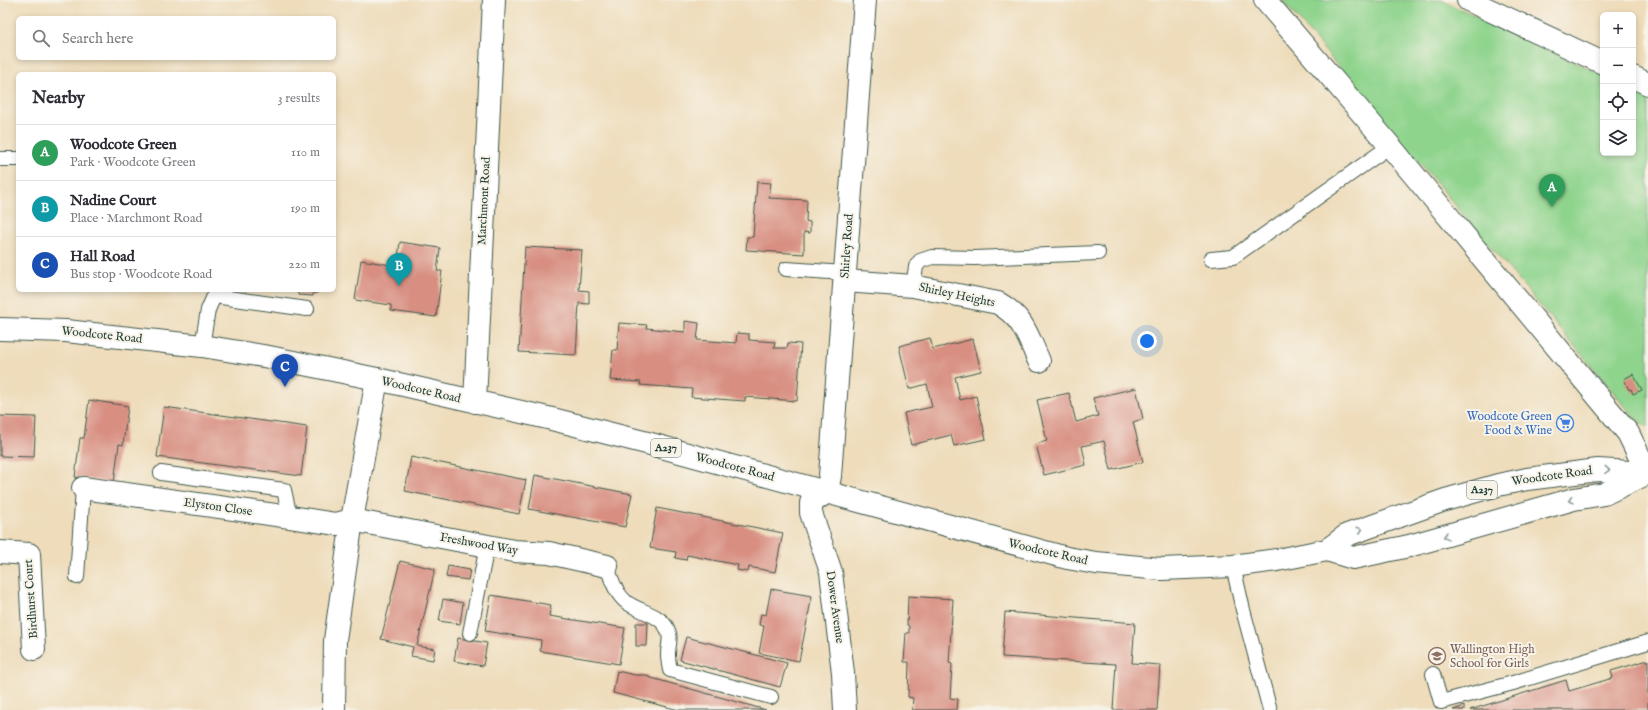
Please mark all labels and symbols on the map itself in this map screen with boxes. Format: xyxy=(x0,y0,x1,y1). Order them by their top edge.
street label: Marchmont Road xyxy=(474,156,494,245)
pin: A xyxy=(1539,174,1565,207)
street label: Shirley Road xyxy=(837,213,857,279)
pin: B xyxy=(386,253,412,286)
street label: Shirley Heights xyxy=(918,280,996,310)
street label: Woodcote Road xyxy=(61,323,144,347)
your location xyxy=(1137,331,1157,351)
pin: C xyxy=(272,354,298,387)
street label: Woodcote Road xyxy=(380,374,463,407)
place label: Woodcote Green Food & Wine xyxy=(1467,409,1553,438)
supermarket icon: Woodcote Green Food & Wine xyxy=(1555,413,1575,433)
road number: A237 xyxy=(651,439,681,457)
street label: Woodcote Road xyxy=(694,449,777,485)
street label: Woodcote Road xyxy=(1511,463,1594,489)
one-way arrow xyxy=(1604,466,1610,475)
road number: A237 xyxy=(1467,481,1497,499)
street label: Elyston Close xyxy=(183,495,254,519)
one-way arrow xyxy=(1568,496,1574,504)
one-way arrow xyxy=(1356,527,1363,535)
street label: Freshwood Way xyxy=(439,530,519,558)
one-way arrow xyxy=(1443,531,1450,540)
street label: Woodcote Road xyxy=(1007,536,1090,569)
street label: Birdhurst Court xyxy=(21,559,41,639)
street label: Dower Avenue xyxy=(822,570,848,645)
place label: Wallington High School for Girls xyxy=(1450,642,1535,671)
school or university icon: Wallington High School for Girls xyxy=(1427,646,1447,666)

